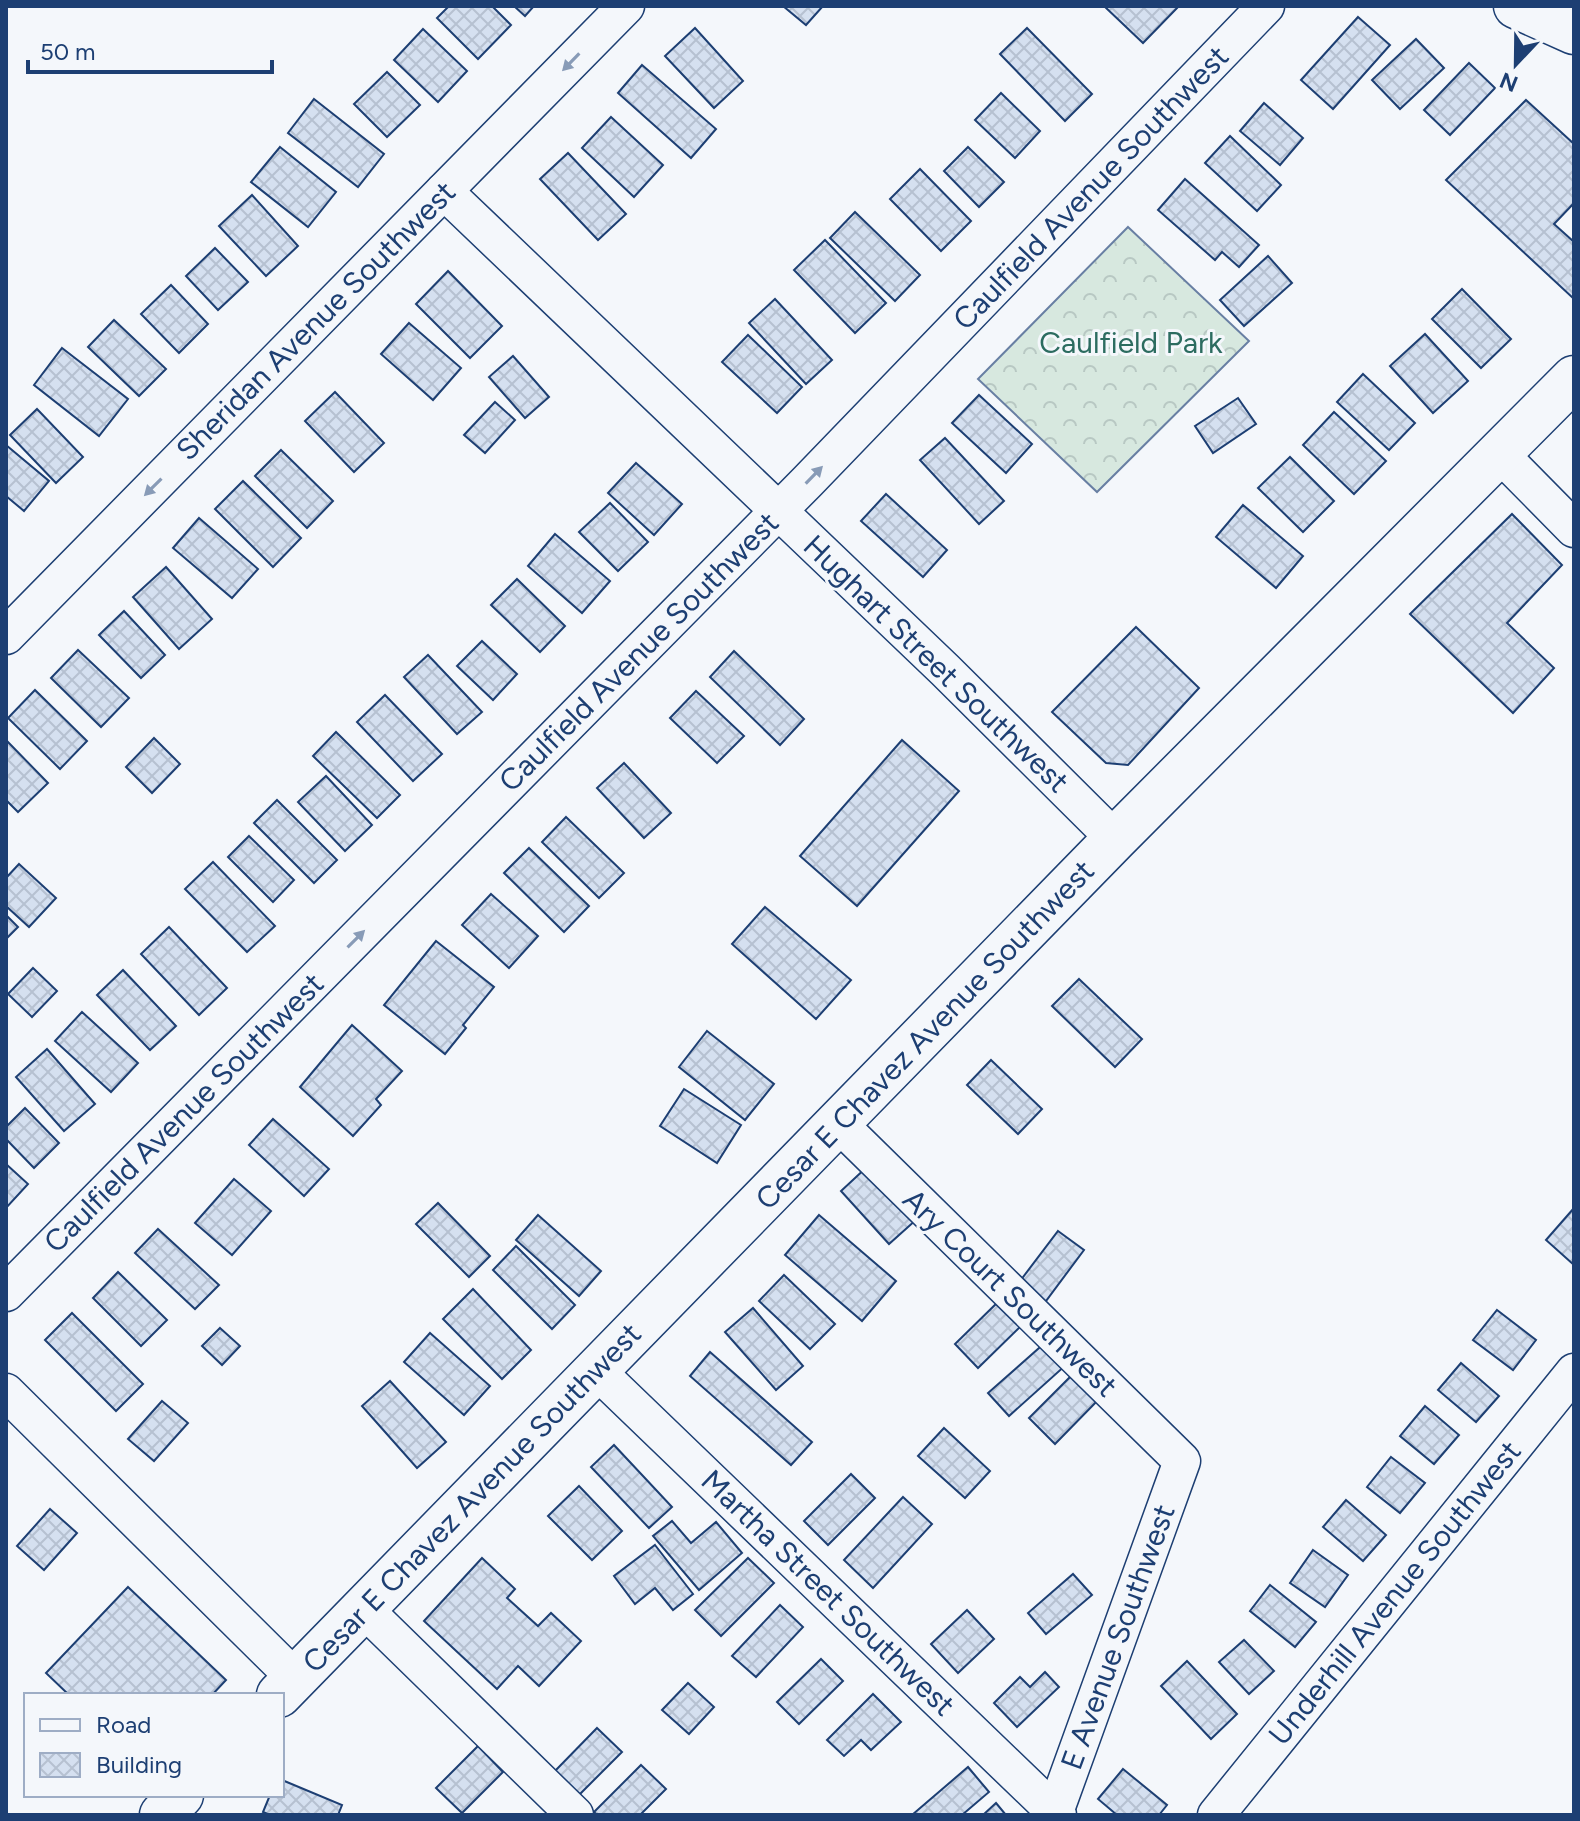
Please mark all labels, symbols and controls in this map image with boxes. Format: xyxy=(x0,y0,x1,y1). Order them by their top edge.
scale bar xyxy=(28,24,272,74)
north arrow xyxy=(1476,24,1556,104)
text: 50 m xyxy=(40,37,96,66)
street label: Caulfield Avenue Southwest xyxy=(945,38,1236,337)
one-way arrow xyxy=(563,52,581,71)
text: N xyxy=(1496,66,1522,98)
street label: Sheridan Avenue Southwest xyxy=(168,173,463,468)
park label: Caulfield Park xyxy=(1039,324,1223,361)
one-way arrow xyxy=(804,466,823,485)
one-way arrow xyxy=(144,477,163,496)
street label: Caulfield Avenue Southwest xyxy=(491,504,786,799)
street label: Hughart Street Southwest xyxy=(796,527,1077,800)
street label: Cesar E Chavez Avenue Southwest xyxy=(748,852,1102,1217)
one-way arrow xyxy=(346,930,365,949)
street label: Caulfield Avenue Southwest xyxy=(36,965,331,1260)
street label: Ary Court Southwest xyxy=(895,1181,1125,1404)
street label: Cesar E Chavez Avenue Southwest xyxy=(295,1315,649,1680)
street label: Underhill Avenue Southwest xyxy=(1261,1433,1529,1752)
street label: Martha Street Southwest xyxy=(694,1462,963,1723)
street label: E Avenue Southwest xyxy=(1052,1499,1183,1774)
legend xyxy=(24,1693,284,1797)
text: Road xyxy=(96,1710,151,1739)
text: Building xyxy=(96,1750,182,1779)

